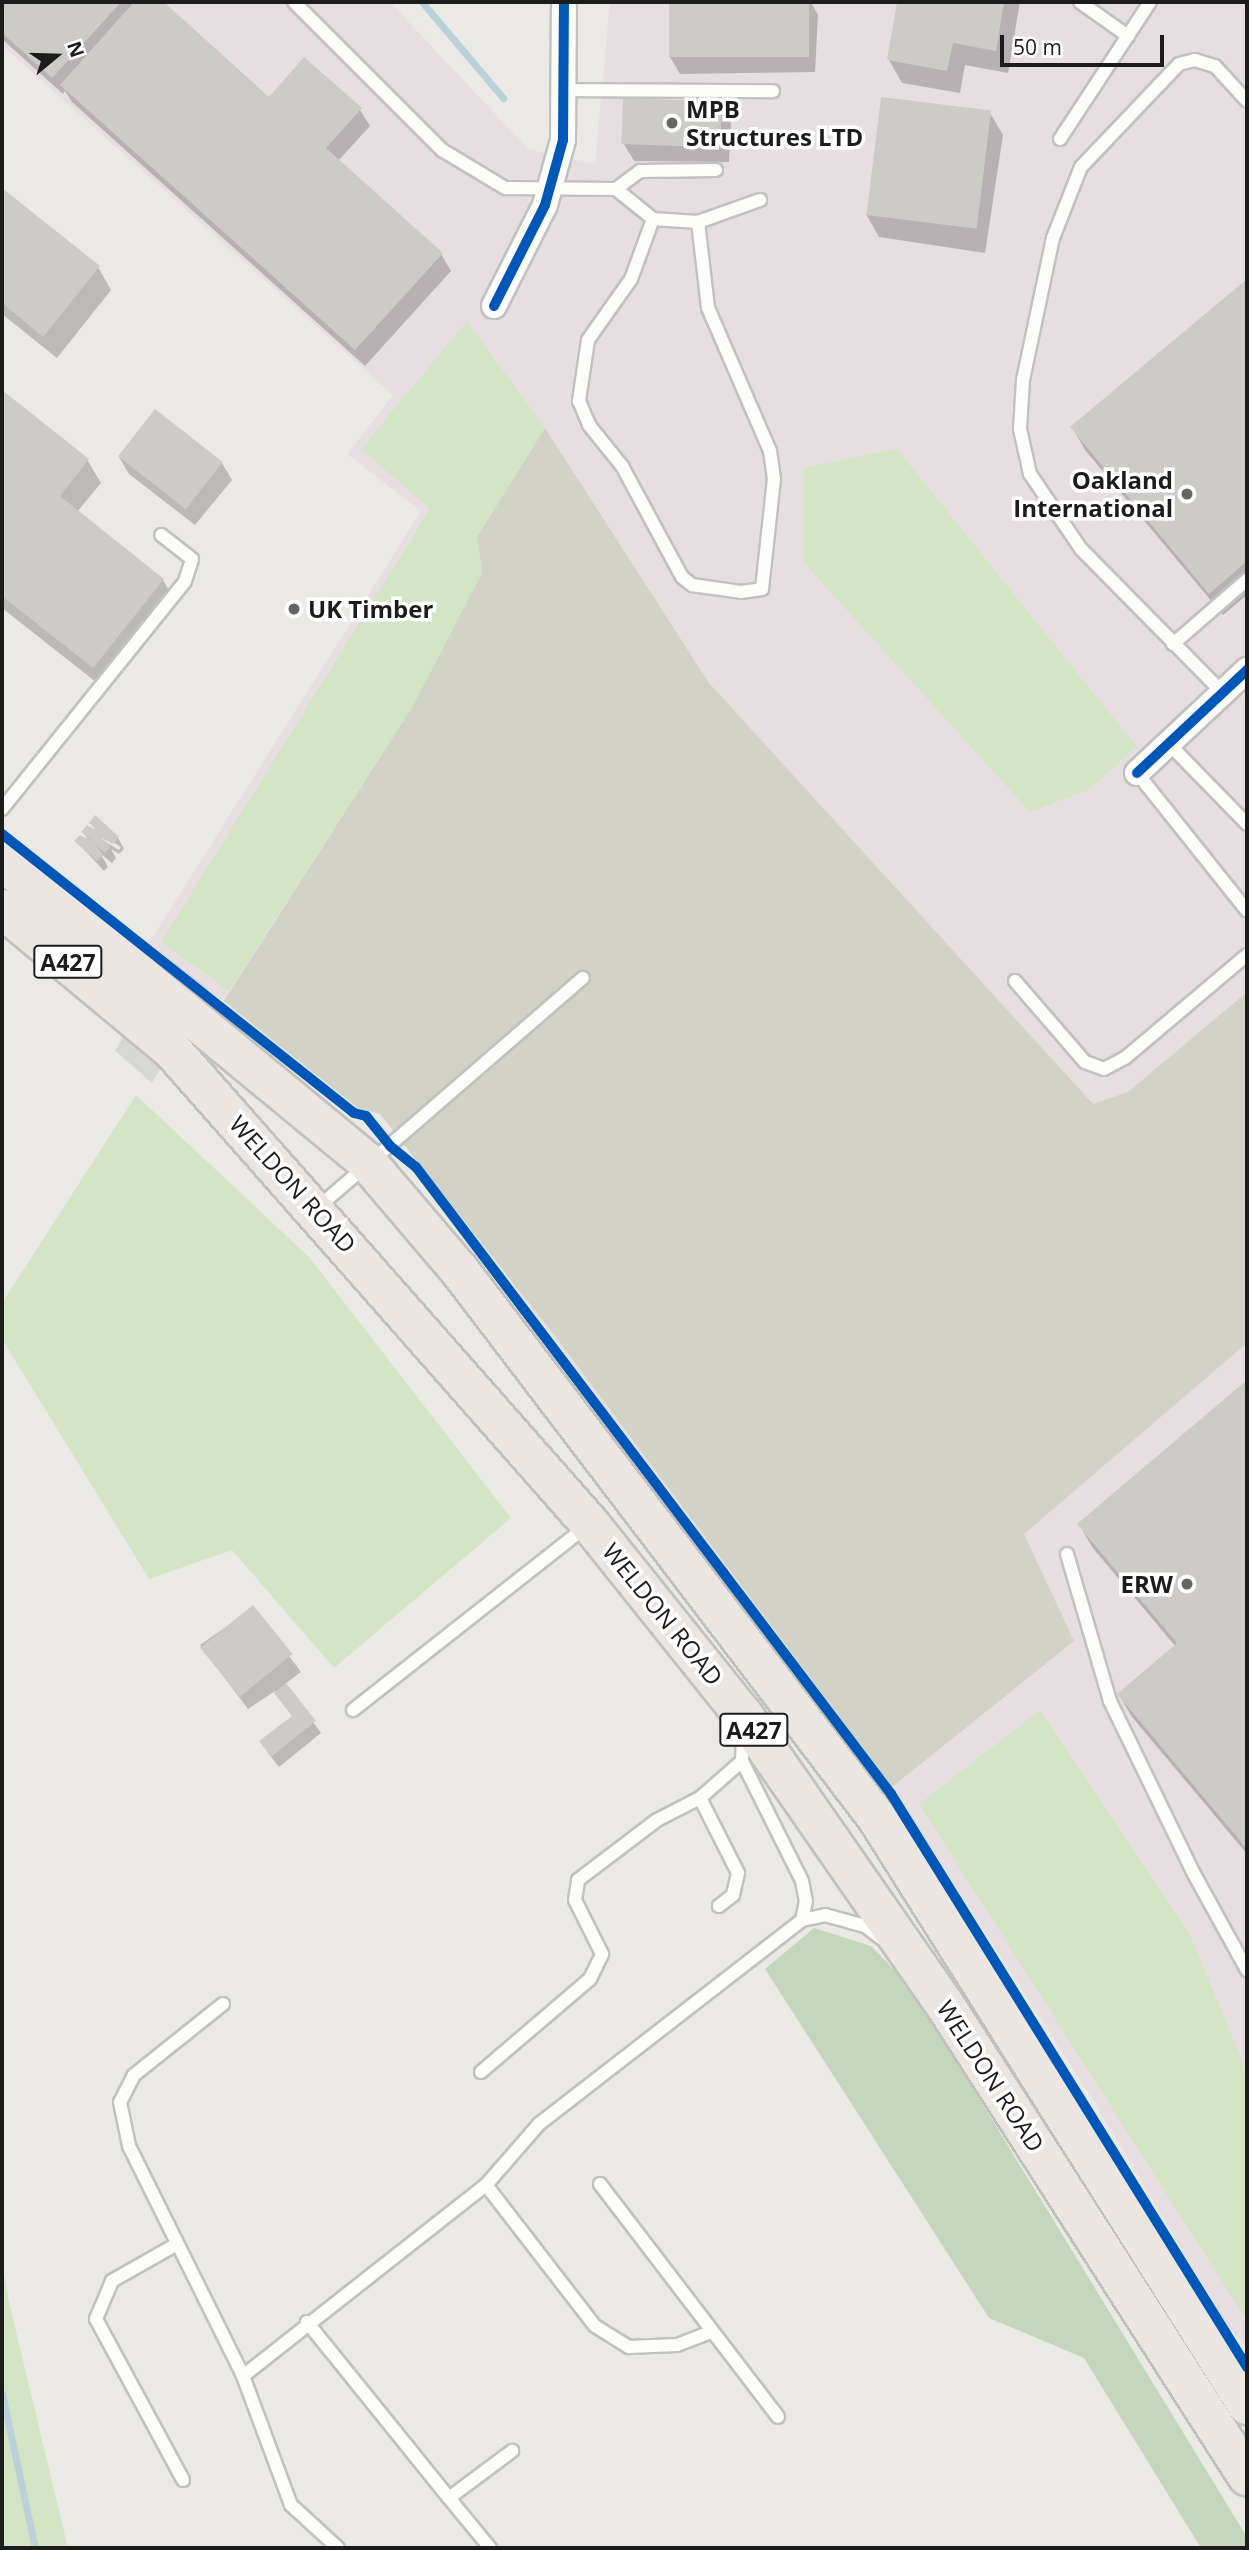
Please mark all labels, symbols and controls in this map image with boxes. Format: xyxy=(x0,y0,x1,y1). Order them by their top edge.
north arrow xyxy=(21,21,91,91)
scale bar xyxy=(1004,21,1168,65)
text: 50 m xyxy=(1013,33,1062,61)
text: N xyxy=(61,38,91,61)
place label: MPB Structures LTD xyxy=(686,95,863,151)
marker: MPB Structures LTD xyxy=(664,115,680,131)
place label: Oakland International xyxy=(1013,466,1173,522)
marker: Oakland International xyxy=(1179,486,1195,502)
place label: UK Timber xyxy=(308,595,433,623)
marker: UK Timber xyxy=(286,601,302,617)
road number: A427 xyxy=(33,942,103,981)
street label: WELDON ROAD xyxy=(224,1110,362,1258)
street label: WELDON ROAD xyxy=(597,1537,729,1691)
place label: ERW xyxy=(1121,1570,1173,1598)
marker: ERW xyxy=(1179,1576,1195,1592)
road number: A427 xyxy=(719,1710,789,1750)
street label: WELDON ROAD xyxy=(931,1995,1051,2157)

